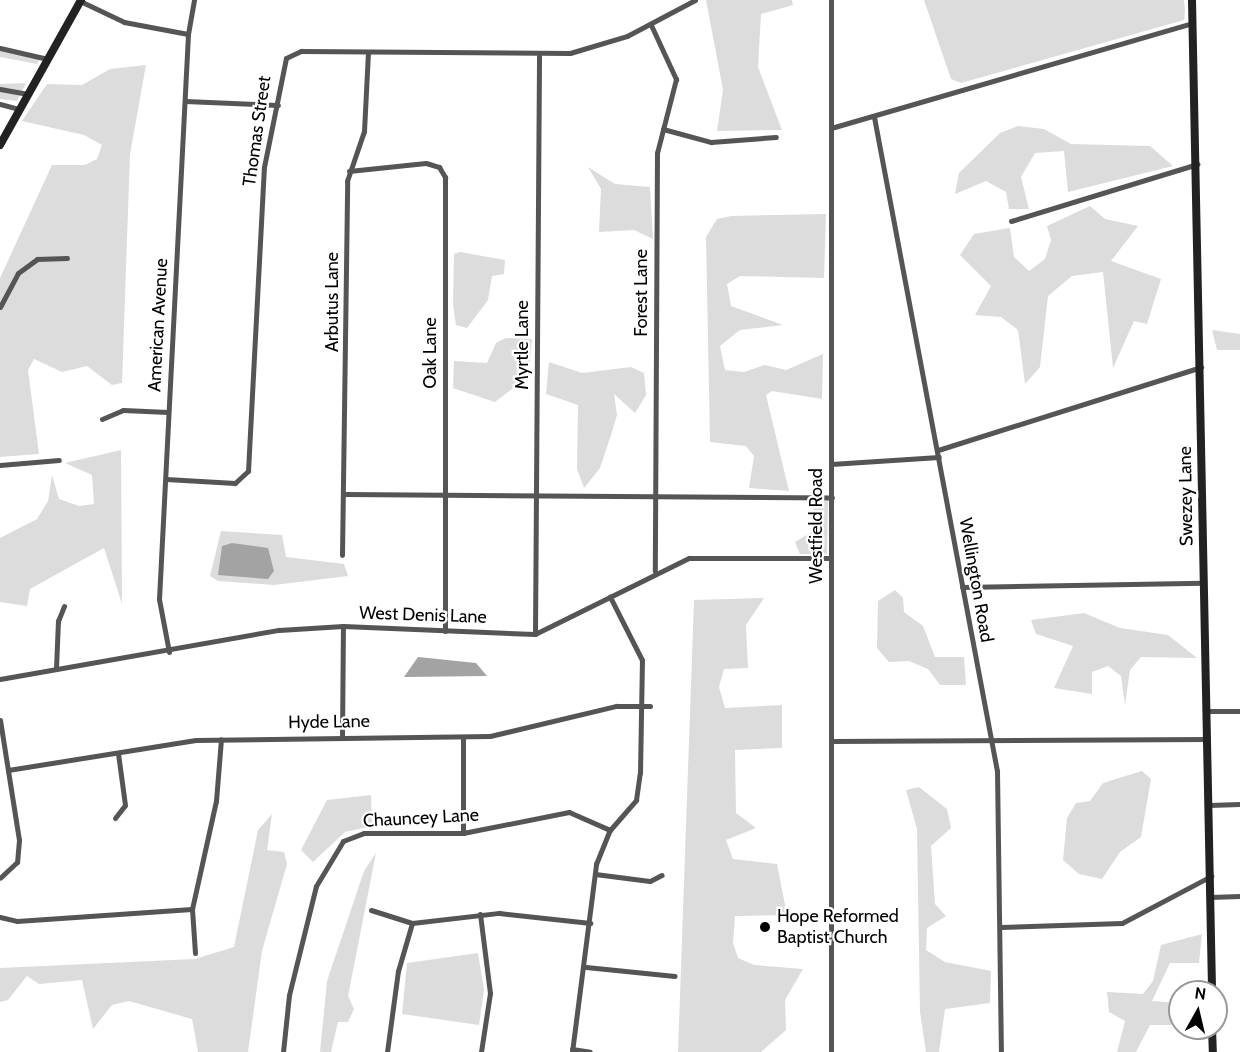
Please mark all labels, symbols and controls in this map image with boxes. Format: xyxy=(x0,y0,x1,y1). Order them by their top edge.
street label: Thomas Street xyxy=(239,74,275,188)
street label: Forest Lane xyxy=(630,249,652,337)
street label: Arbutus Lane xyxy=(321,252,343,352)
street label: American Avenue xyxy=(144,258,172,392)
street label: Myrtle Lane xyxy=(511,300,533,390)
street label: Oak Lane xyxy=(419,317,441,389)
street label: Swezey Lane xyxy=(1174,446,1198,546)
street label: Westfield Road xyxy=(805,468,827,584)
street label: Wellington Road xyxy=(954,516,998,644)
street label: West Denis Lane xyxy=(359,602,487,628)
street label: Hyde Lane xyxy=(288,710,370,734)
street label: Chauncey Lane xyxy=(362,804,480,832)
place label: Hope Reformed Baptist Church xyxy=(777,906,899,948)
marker: Hope Reformed Baptist Church xyxy=(758,920,772,934)
north arrow xyxy=(1168,980,1228,1040)
text: N xyxy=(1193,983,1207,1004)

